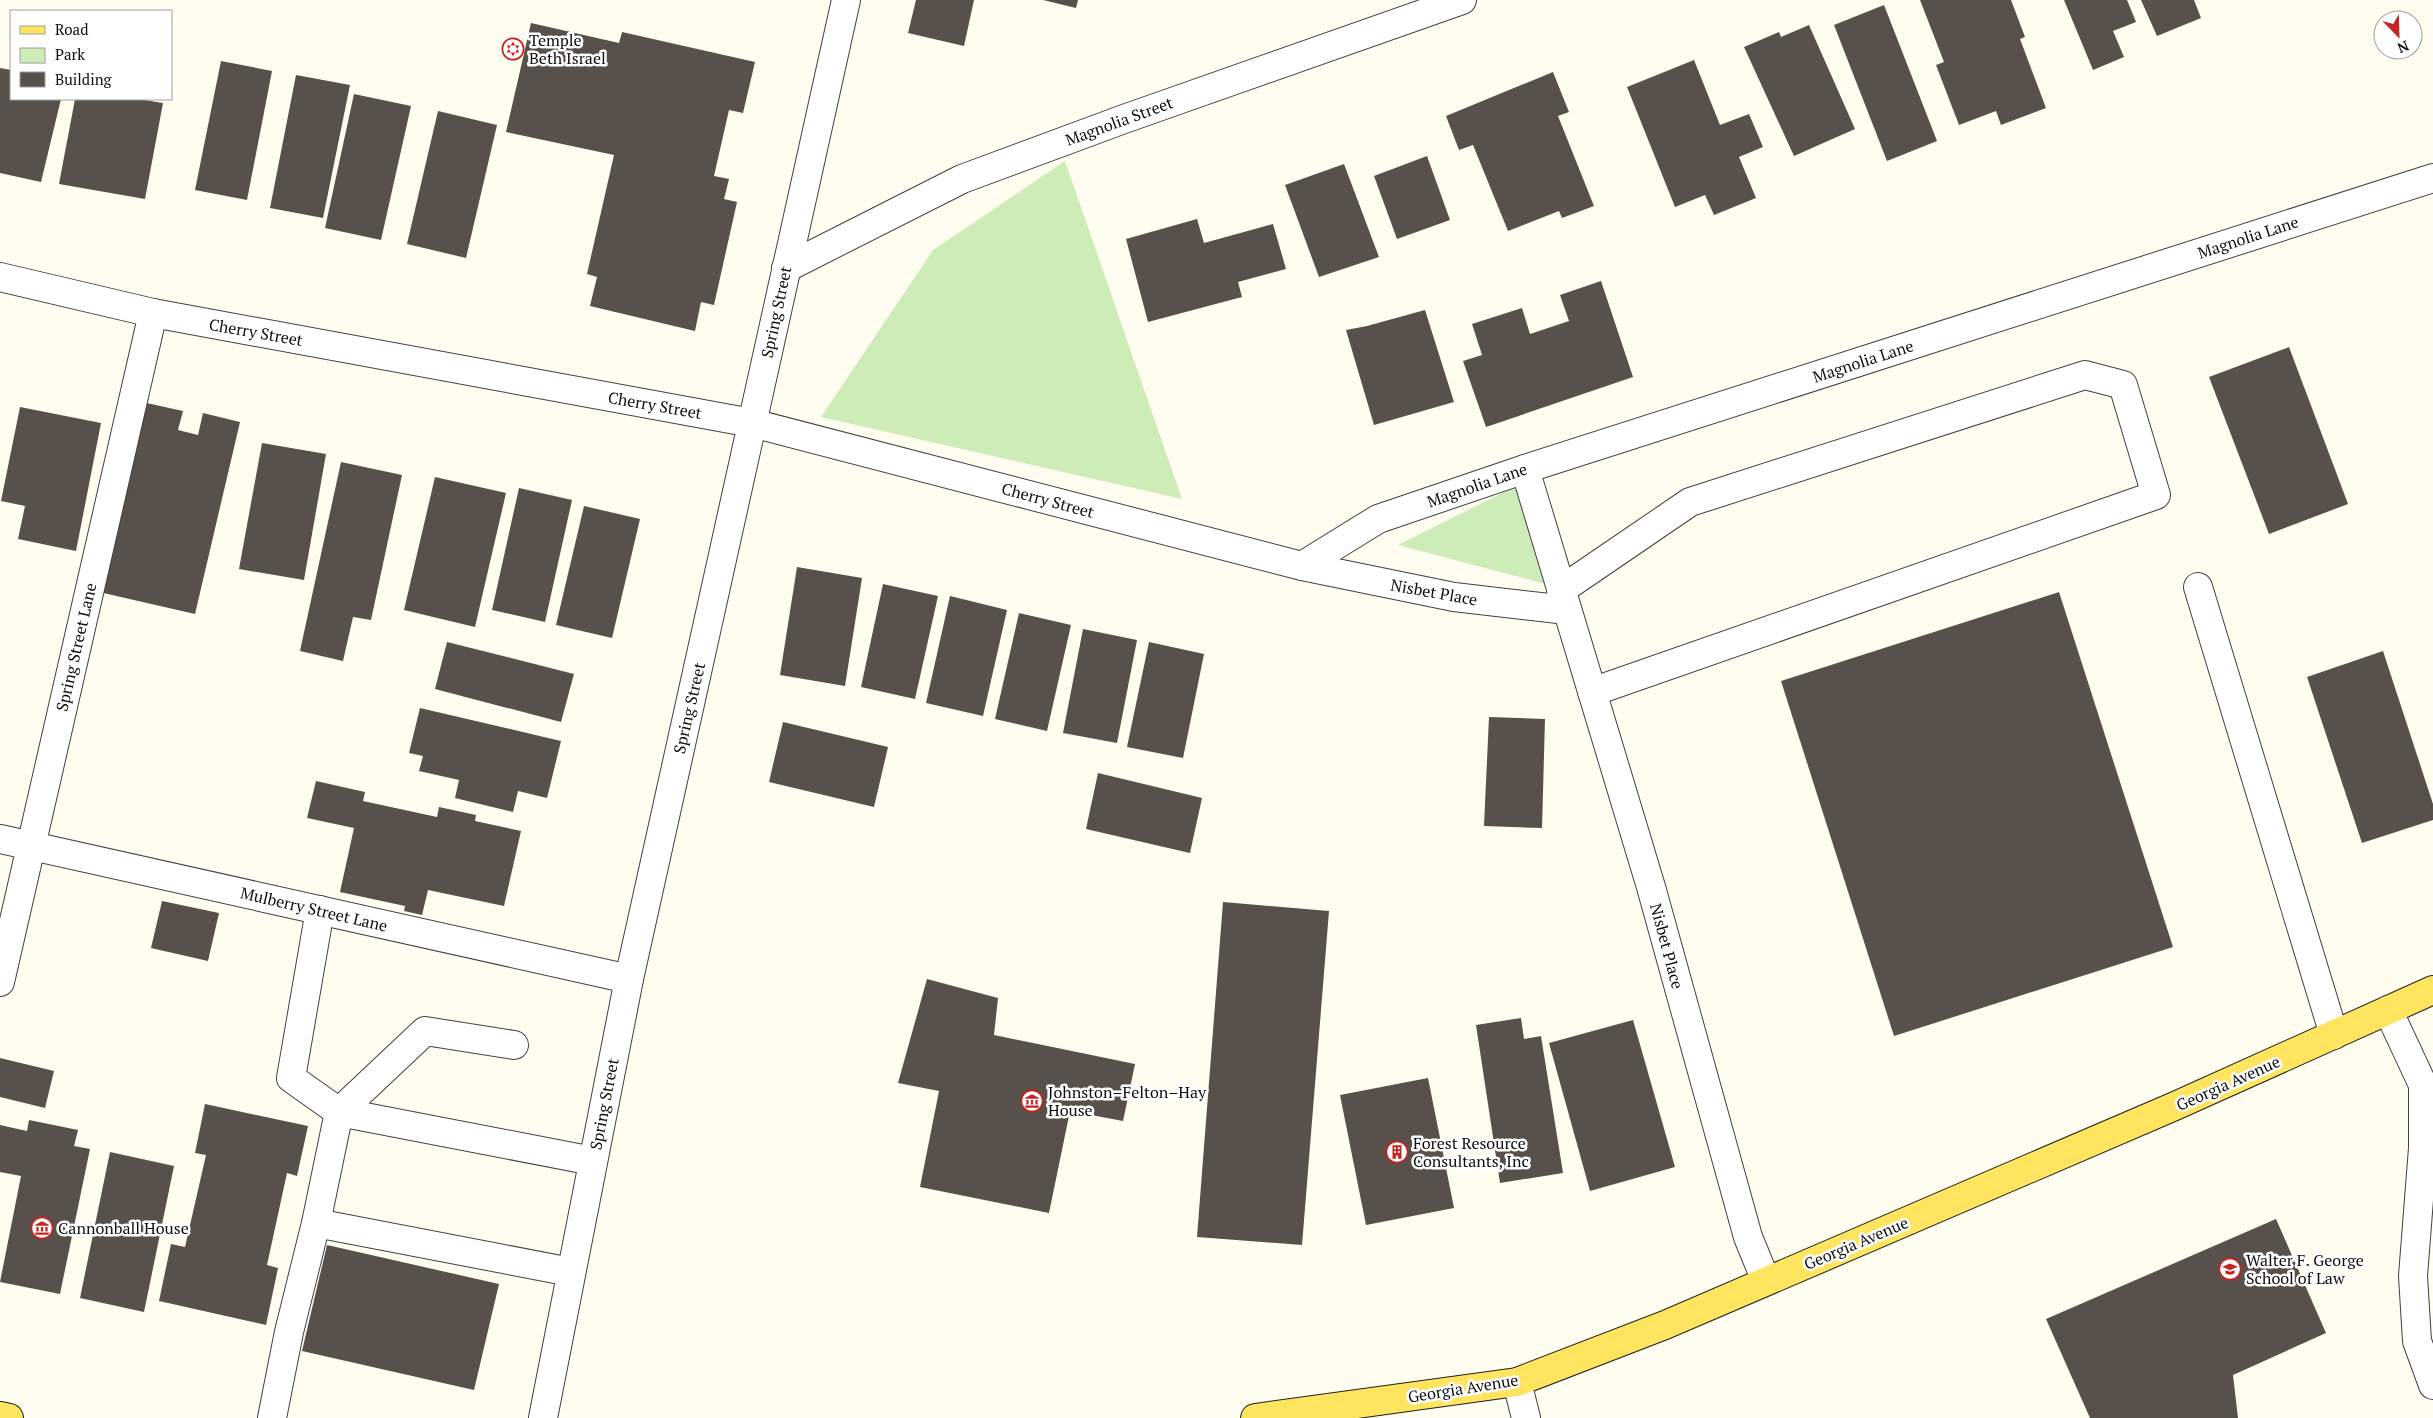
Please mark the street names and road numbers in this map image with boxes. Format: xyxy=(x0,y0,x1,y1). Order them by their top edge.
street label: Magnolia Street xyxy=(1062,91,1176,151)
street label: Magnolia Lane xyxy=(2195,210,2301,264)
street label: Spring Street xyxy=(756,264,796,360)
street label: Cherry Street xyxy=(207,313,305,351)
street label: Magnolia Lane xyxy=(1810,334,1916,388)
street label: Cherry Street xyxy=(606,386,704,424)
street label: Magnolia Lane xyxy=(1424,458,1530,512)
street label: Cherry Street xyxy=(999,477,1097,523)
street label: Nisbet Place xyxy=(1389,574,1479,610)
street label: Spring Street Lane xyxy=(51,581,101,713)
street label: Spring Street xyxy=(668,660,710,756)
street label: Mulberry Street Lane xyxy=(238,881,390,937)
street label: Nisbet Place xyxy=(1645,901,1689,991)
street label: Georgia Avenue xyxy=(2173,1050,2283,1116)
street label: Spring Street xyxy=(584,1056,624,1152)
street label: Georgia Avenue xyxy=(1800,1211,1912,1275)
street label: Georgia Avenue xyxy=(1406,1368,1520,1408)

